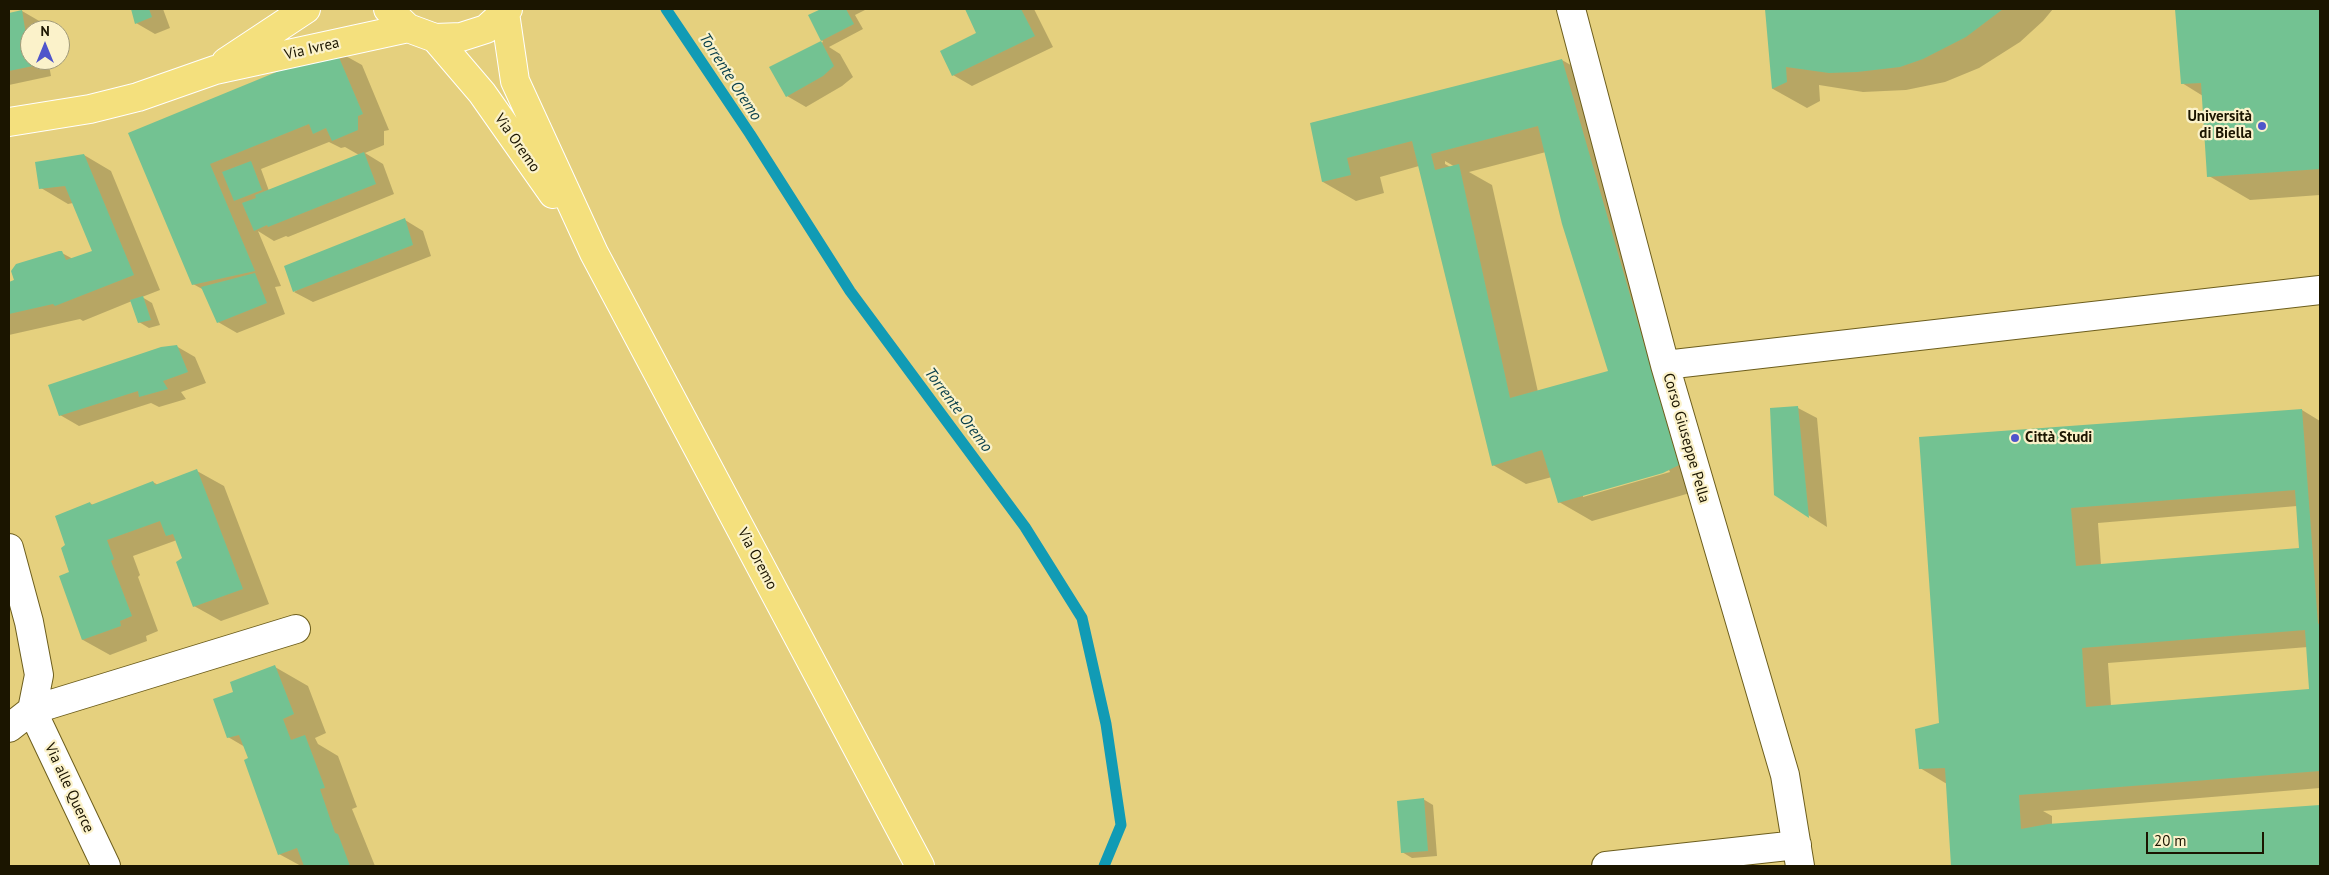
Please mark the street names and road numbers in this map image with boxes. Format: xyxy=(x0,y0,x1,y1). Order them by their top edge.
street label: Via Ivrea xyxy=(283,34,341,64)
street label: Via Oremo xyxy=(490,110,544,176)
street label: Corso Giuseppe Pella xyxy=(1659,371,1713,505)
street label: Via Oremo xyxy=(733,525,781,593)
street label: Via alle Querce xyxy=(40,740,98,836)

